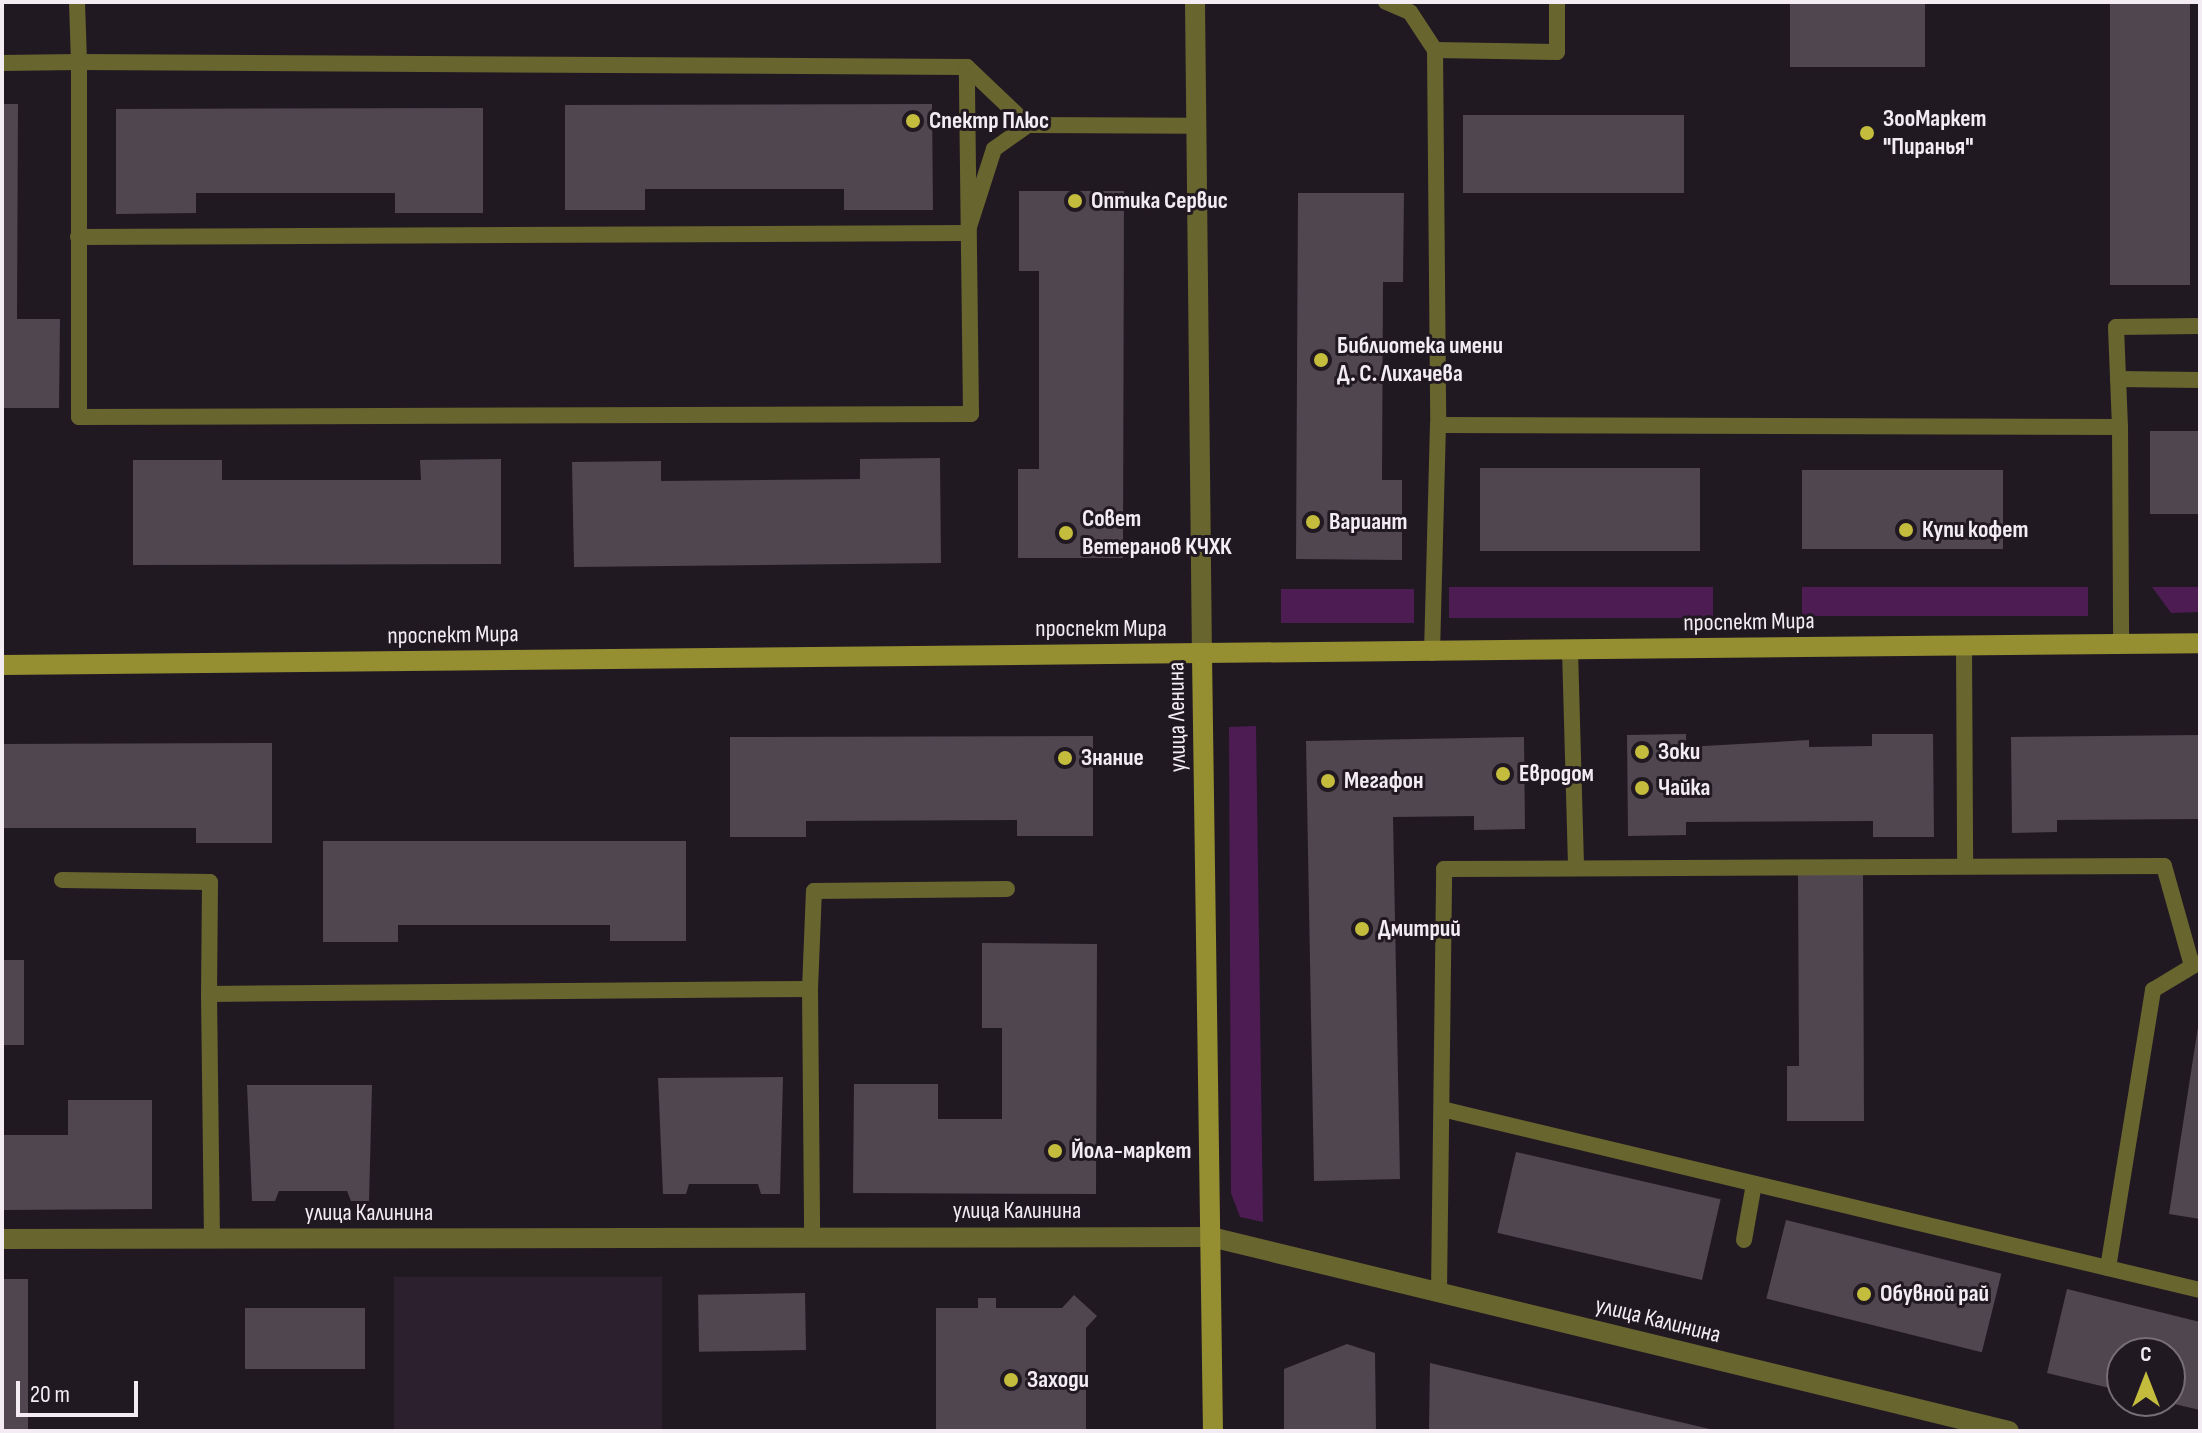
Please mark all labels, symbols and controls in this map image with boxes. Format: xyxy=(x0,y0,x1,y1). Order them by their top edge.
place label: ЗооМаркет "Пиранья" xyxy=(1883,105,1987,161)
place label: Спектр Плюс xyxy=(929,107,1049,135)
marker: Спектр Плюс xyxy=(904,112,922,130)
marker: ЗооМаркет "Пиранья" xyxy=(1858,124,1876,142)
place label: Оптика Сервис xyxy=(1091,187,1228,215)
marker: Оптика Сервис xyxy=(1066,192,1084,210)
place label: Библиотека имени Д. С. Лихачева xyxy=(1337,332,1503,388)
marker: Библиотека имени Д. С. Лихачева xyxy=(1312,351,1330,369)
place label: Совет Ветеранов КЧХК xyxy=(1082,505,1232,561)
place label: Вариант xyxy=(1329,508,1407,536)
marker: Вариант xyxy=(1304,513,1322,531)
place label: Купи кофет xyxy=(1922,516,2028,544)
marker: Купи кофет xyxy=(1897,521,1915,539)
marker: Совет Ветеранов КЧХК xyxy=(1057,524,1075,542)
street label: проспект Мира xyxy=(1683,606,1815,638)
street label: проспект Мира xyxy=(1035,615,1167,643)
street label: проспект Мира xyxy=(387,619,519,651)
street label: улица Ленина xyxy=(1162,662,1192,772)
place label: Зоки xyxy=(1658,738,1700,766)
marker: Зоки xyxy=(1633,743,1651,761)
place label: Знание xyxy=(1081,744,1144,772)
marker: Знание xyxy=(1056,749,1074,767)
place label: Евродом xyxy=(1519,760,1594,788)
marker: Евродом xyxy=(1494,765,1512,783)
place label: Мегафон xyxy=(1344,767,1423,795)
marker: Мегафон xyxy=(1319,772,1337,790)
place label: Чайка xyxy=(1658,774,1710,802)
marker: Чайка xyxy=(1633,779,1651,797)
place label: Дмитрий xyxy=(1378,915,1461,943)
marker: Дмитрий xyxy=(1353,920,1371,938)
place label: Йола-маркет xyxy=(1071,1137,1191,1165)
marker: Йола-маркет xyxy=(1046,1142,1064,1160)
street label: улица Калинина xyxy=(953,1197,1081,1225)
street label: улица Калинина xyxy=(305,1199,433,1227)
place label: Обувной рай xyxy=(1880,1280,1989,1308)
marker: Обувной рай xyxy=(1855,1285,1873,1303)
street label: улица Калинина xyxy=(1592,1291,1724,1349)
north arrow xyxy=(2106,1337,2186,1417)
text: С xyxy=(2140,1341,2152,1368)
scale bar xyxy=(20,1365,142,1415)
place label: Заходи xyxy=(1027,1366,1089,1394)
marker: Заходи xyxy=(1002,1371,1020,1389)
text: 20 m xyxy=(30,1380,70,1409)

